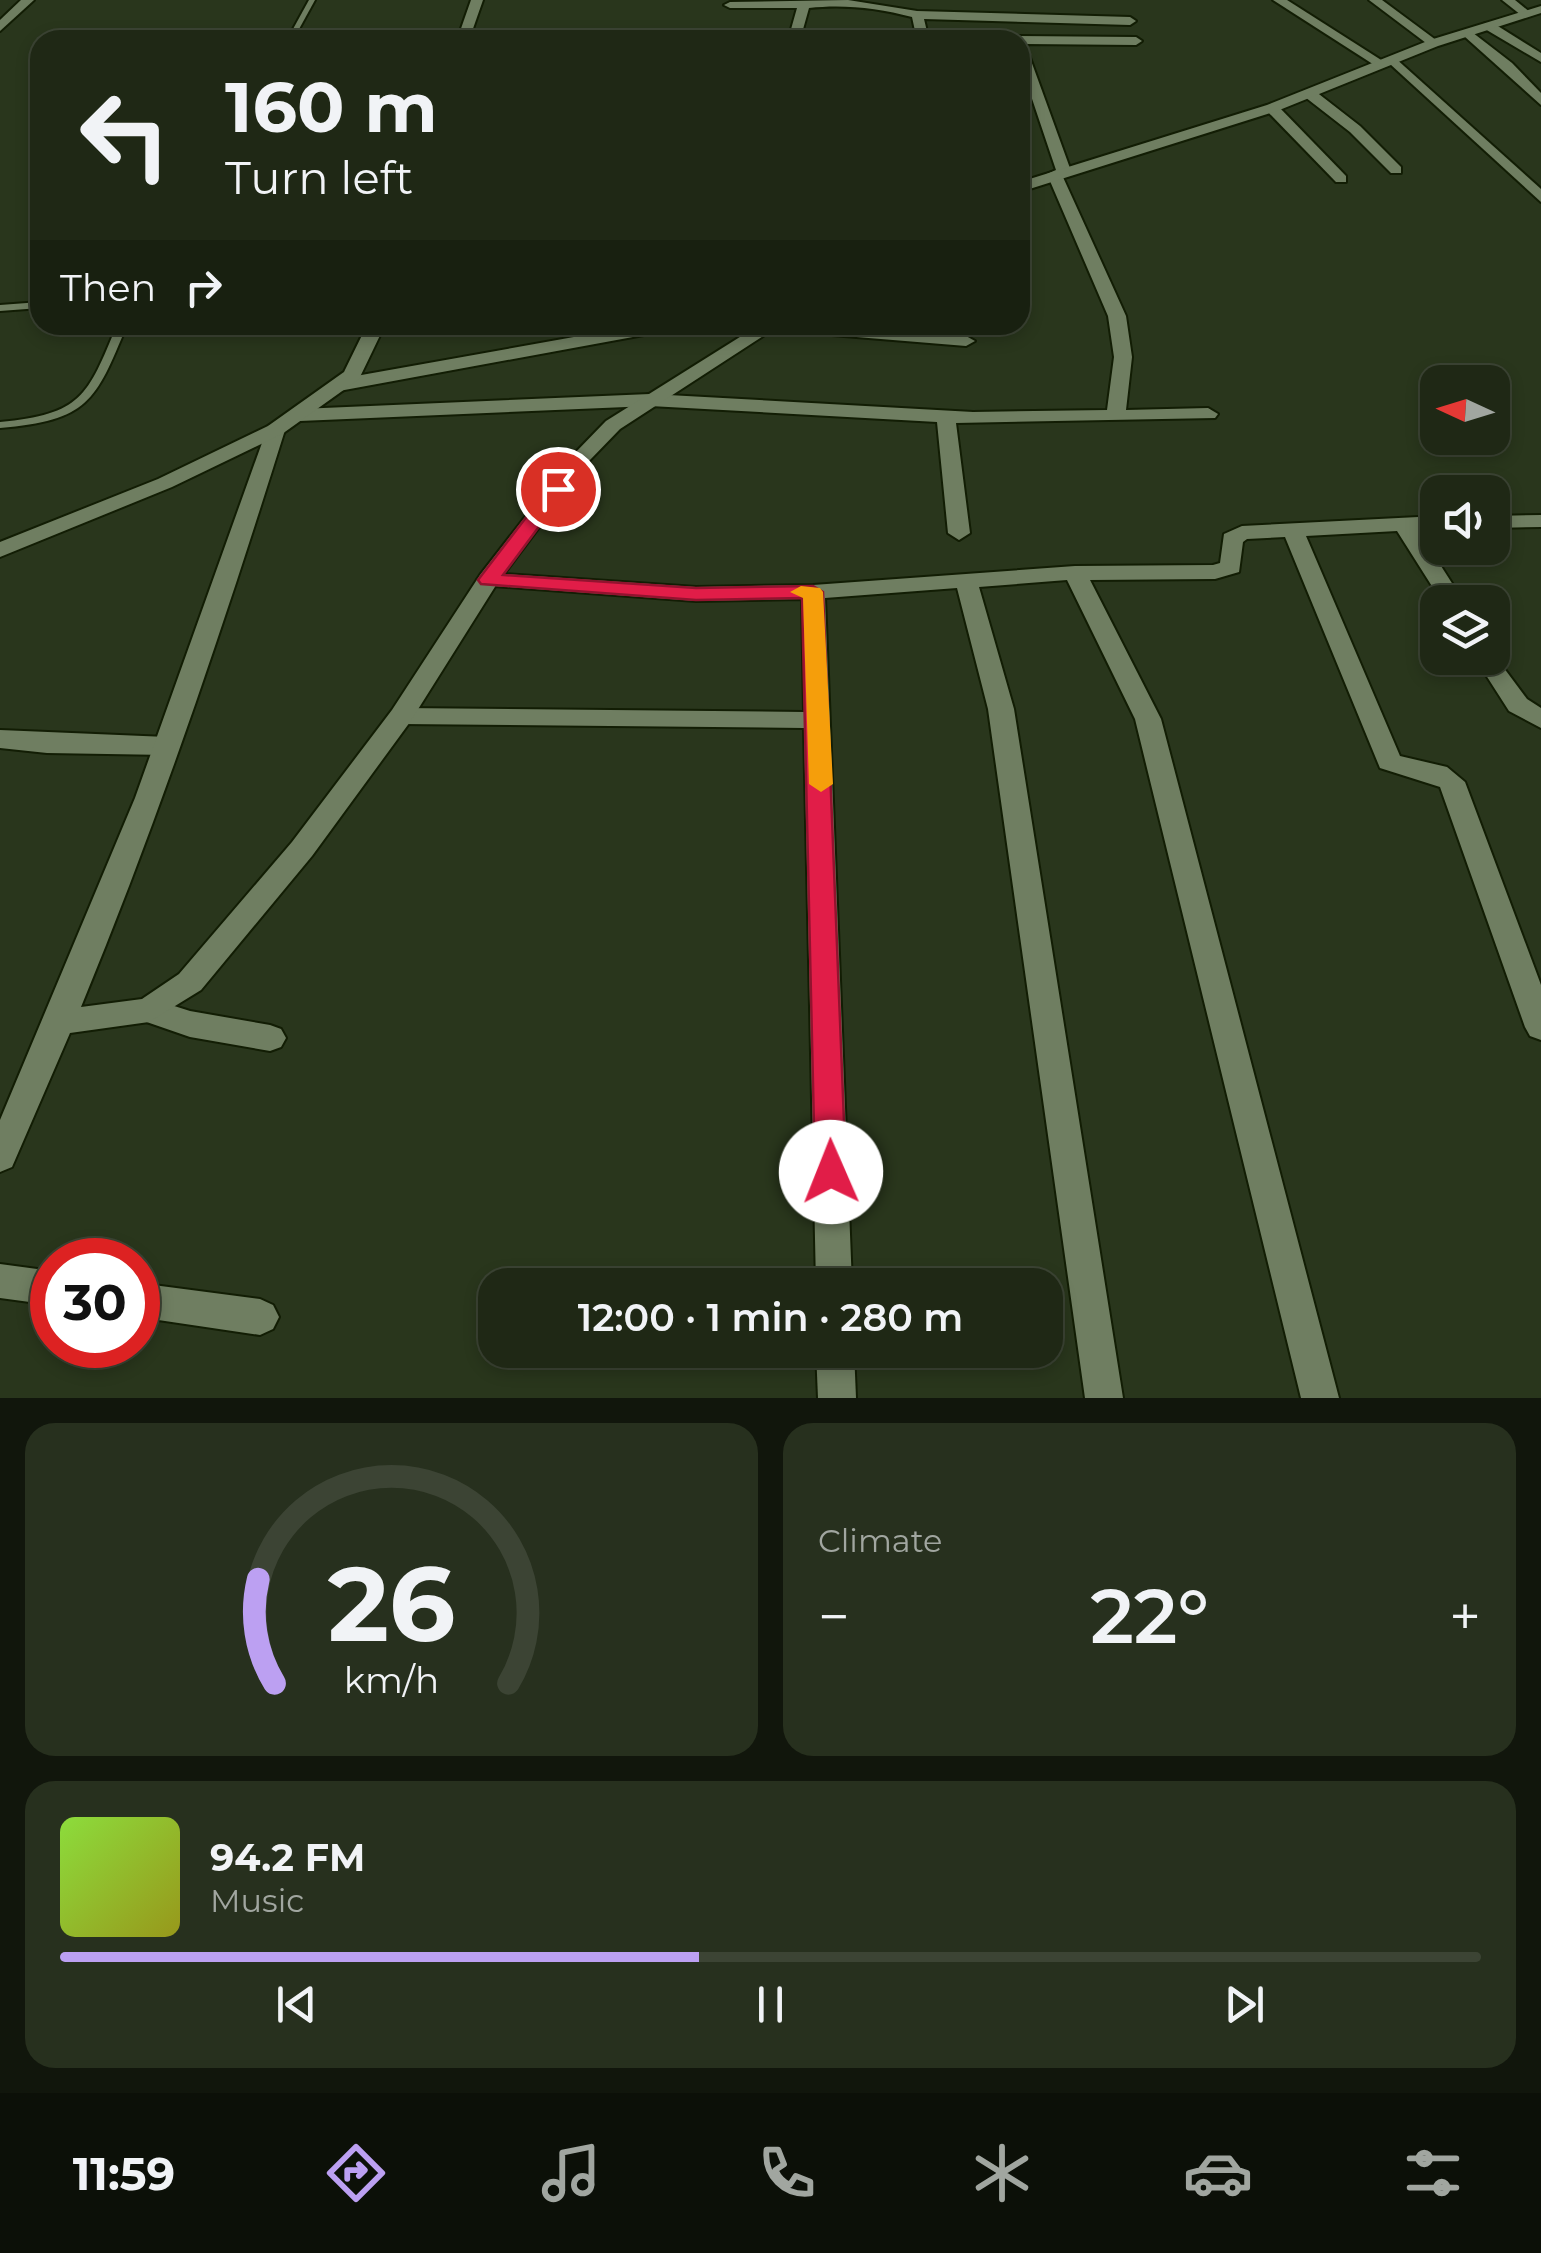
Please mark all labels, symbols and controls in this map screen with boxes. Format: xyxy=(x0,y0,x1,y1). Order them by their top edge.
text: 160 m xyxy=(225,64,438,150)
icon: left xyxy=(60,70,190,200)
text: Turn left xyxy=(225,150,413,205)
icon: right xyxy=(176,260,231,315)
text: Then xyxy=(60,264,156,311)
north arrow xyxy=(1420,365,1510,455)
map controls xyxy=(1420,365,1510,675)
pin xyxy=(516,447,601,532)
icon: arrive xyxy=(531,462,586,517)
button: sound xyxy=(1420,475,1510,565)
button: layers xyxy=(1420,585,1510,675)
position arrow xyxy=(779,1120,883,1224)
speed limit sign: 30 xyxy=(30,1238,160,1368)
text: 12:00 · 1 min · 280 m xyxy=(578,1294,963,1341)
text: Climate xyxy=(818,1521,942,1560)
text: 26 xyxy=(328,1540,455,1667)
text: 22° xyxy=(1090,1570,1209,1662)
text: − xyxy=(818,1583,850,1650)
text: + xyxy=(1449,1583,1481,1650)
text: km/h xyxy=(344,1658,439,1702)
text: 94.2 FM xyxy=(210,1834,365,1881)
text: Music xyxy=(210,1881,304,1920)
icon: previous xyxy=(269,1977,324,2032)
icon: pause xyxy=(743,1977,798,2032)
icon: next xyxy=(1217,1977,1272,2032)
icon: directions xyxy=(321,2138,391,2208)
icon: music xyxy=(536,2138,606,2208)
icon: phone xyxy=(752,2138,822,2208)
icon: climate xyxy=(967,2138,1037,2208)
icon: car xyxy=(1183,2138,1253,2208)
icon: filters xyxy=(1398,2138,1468,2208)
text: 11:59 xyxy=(73,2146,175,2201)

